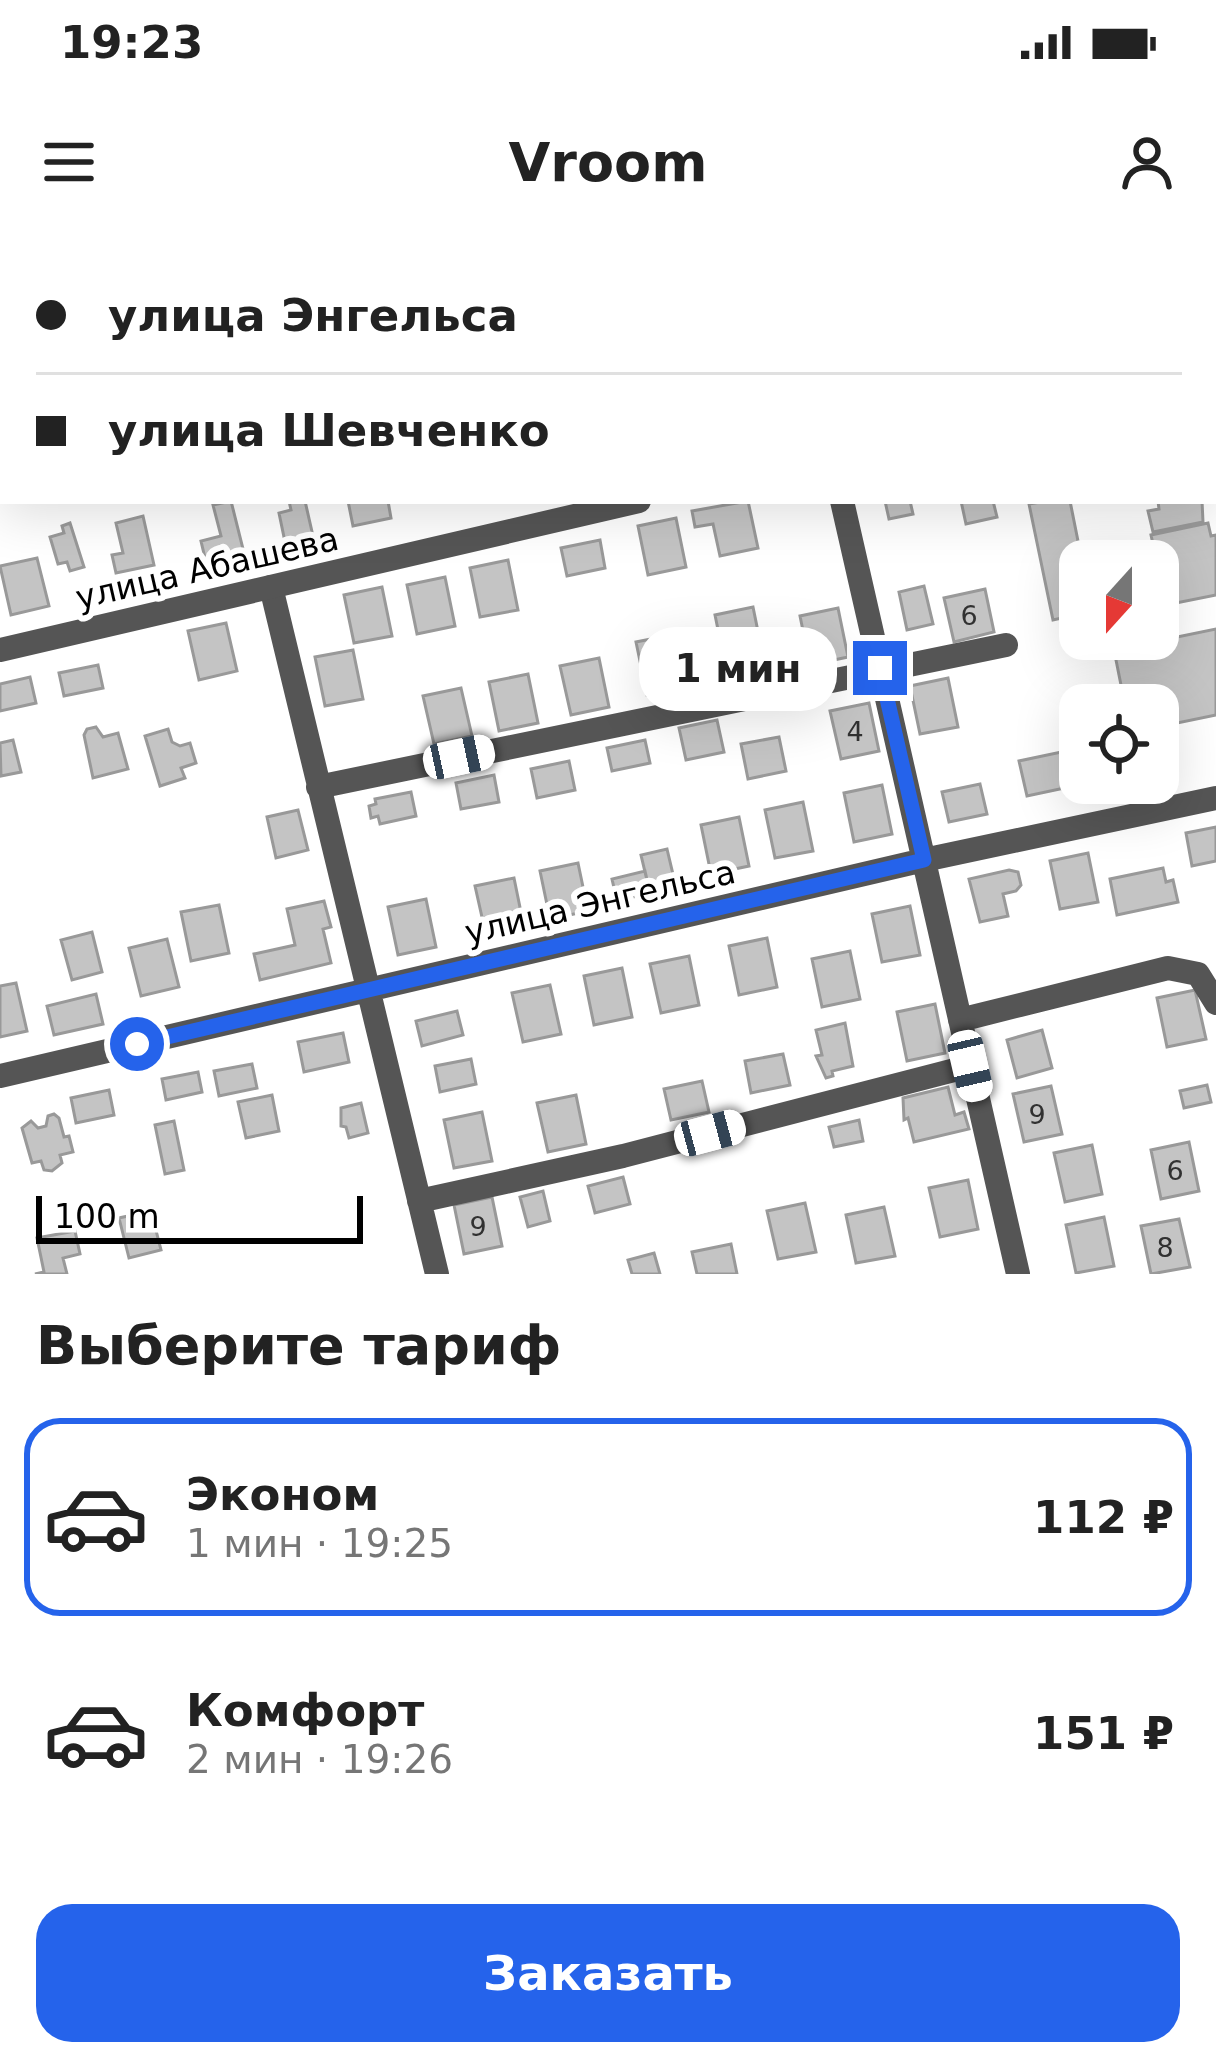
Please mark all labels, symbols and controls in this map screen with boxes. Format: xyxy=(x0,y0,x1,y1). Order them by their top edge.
text: 19:23 xyxy=(60,16,203,69)
icon: menu xyxy=(36,129,102,195)
icon: person xyxy=(1114,129,1180,195)
text: Vroom xyxy=(509,131,707,194)
text: улица Энгельса xyxy=(108,289,518,342)
text: улица Шевченко xyxy=(108,404,550,457)
street label: улица Абашева xyxy=(72,519,342,617)
north arrow xyxy=(1059,540,1179,660)
map controls xyxy=(1059,540,1179,804)
house number: 6 xyxy=(960,600,978,631)
callout: 1 мин xyxy=(640,626,838,710)
route end xyxy=(853,641,907,695)
text: 1 мин xyxy=(675,646,801,691)
button: locate xyxy=(1059,684,1179,804)
house number: 4 xyxy=(846,716,864,747)
car xyxy=(420,732,498,782)
street label: улица Энгельса xyxy=(461,852,739,952)
route start xyxy=(110,1017,164,1071)
car xyxy=(944,1027,996,1105)
house number: 9 xyxy=(1028,1099,1046,1130)
car xyxy=(671,1106,749,1160)
house number: 6 xyxy=(1166,1155,1184,1186)
scale bar xyxy=(36,1190,363,1243)
text: 100 m xyxy=(54,1197,160,1236)
house number: 9 xyxy=(469,1211,487,1242)
house number: 8 xyxy=(1156,1232,1174,1263)
text: Выберите тариф xyxy=(36,1314,561,1377)
icon: car xyxy=(42,1463,150,1571)
text: Эконом xyxy=(186,1468,379,1521)
text: 112 ₽ xyxy=(1033,1491,1174,1544)
text: 1 мин · 19:25 xyxy=(186,1521,453,1566)
icon: car xyxy=(42,1679,150,1787)
text: Комфорт xyxy=(186,1684,424,1737)
text: 151 ₽ xyxy=(1033,1707,1174,1760)
text: 2 мин · 19:26 xyxy=(186,1737,453,1782)
button: Заказать xyxy=(36,1904,1180,2042)

